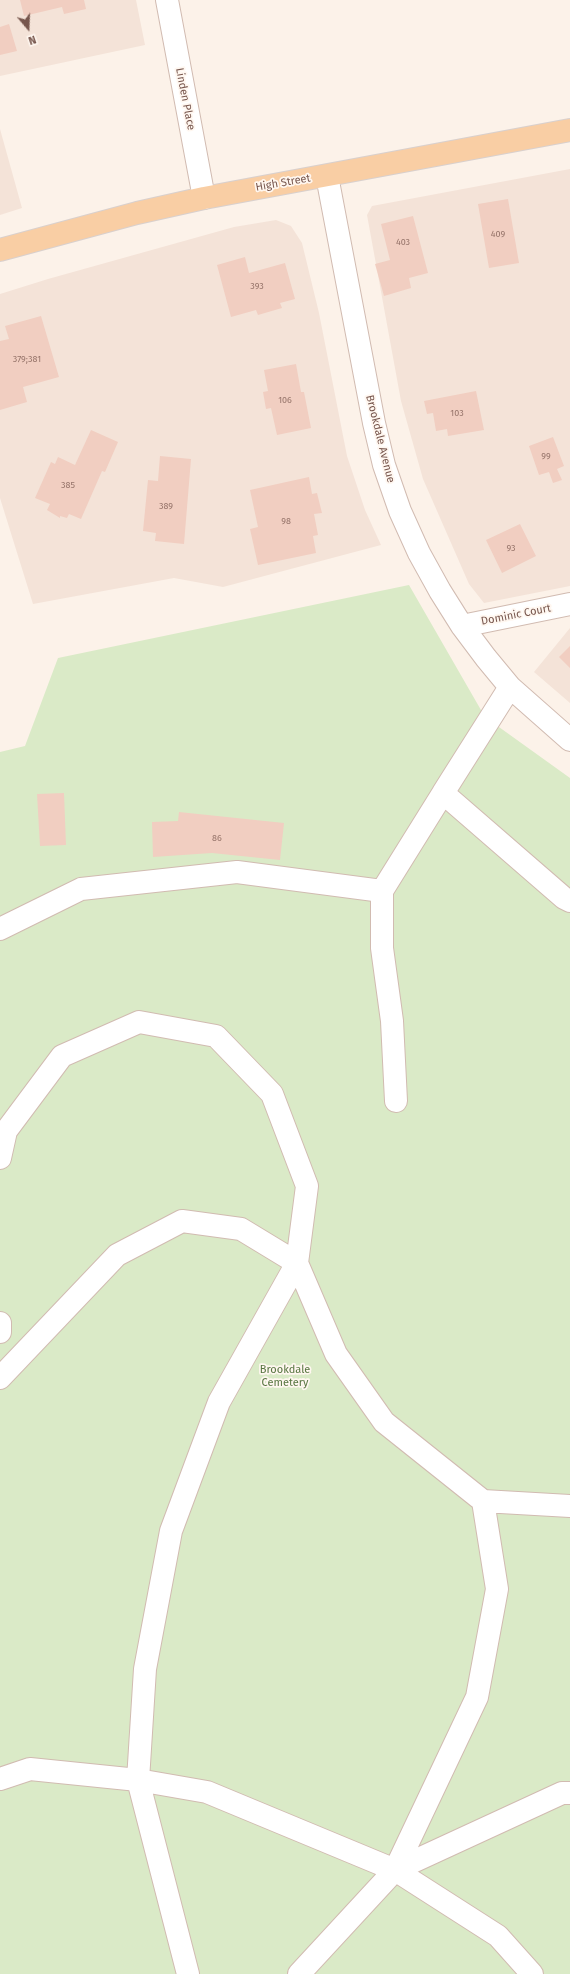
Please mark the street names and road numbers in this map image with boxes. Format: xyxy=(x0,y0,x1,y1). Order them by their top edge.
street label: Linden Place xyxy=(172,67,198,131)
street label: High Street xyxy=(255,172,311,194)
street label: Brookdale Avenue xyxy=(363,394,397,484)
street label: Dominic Court xyxy=(480,602,552,628)

